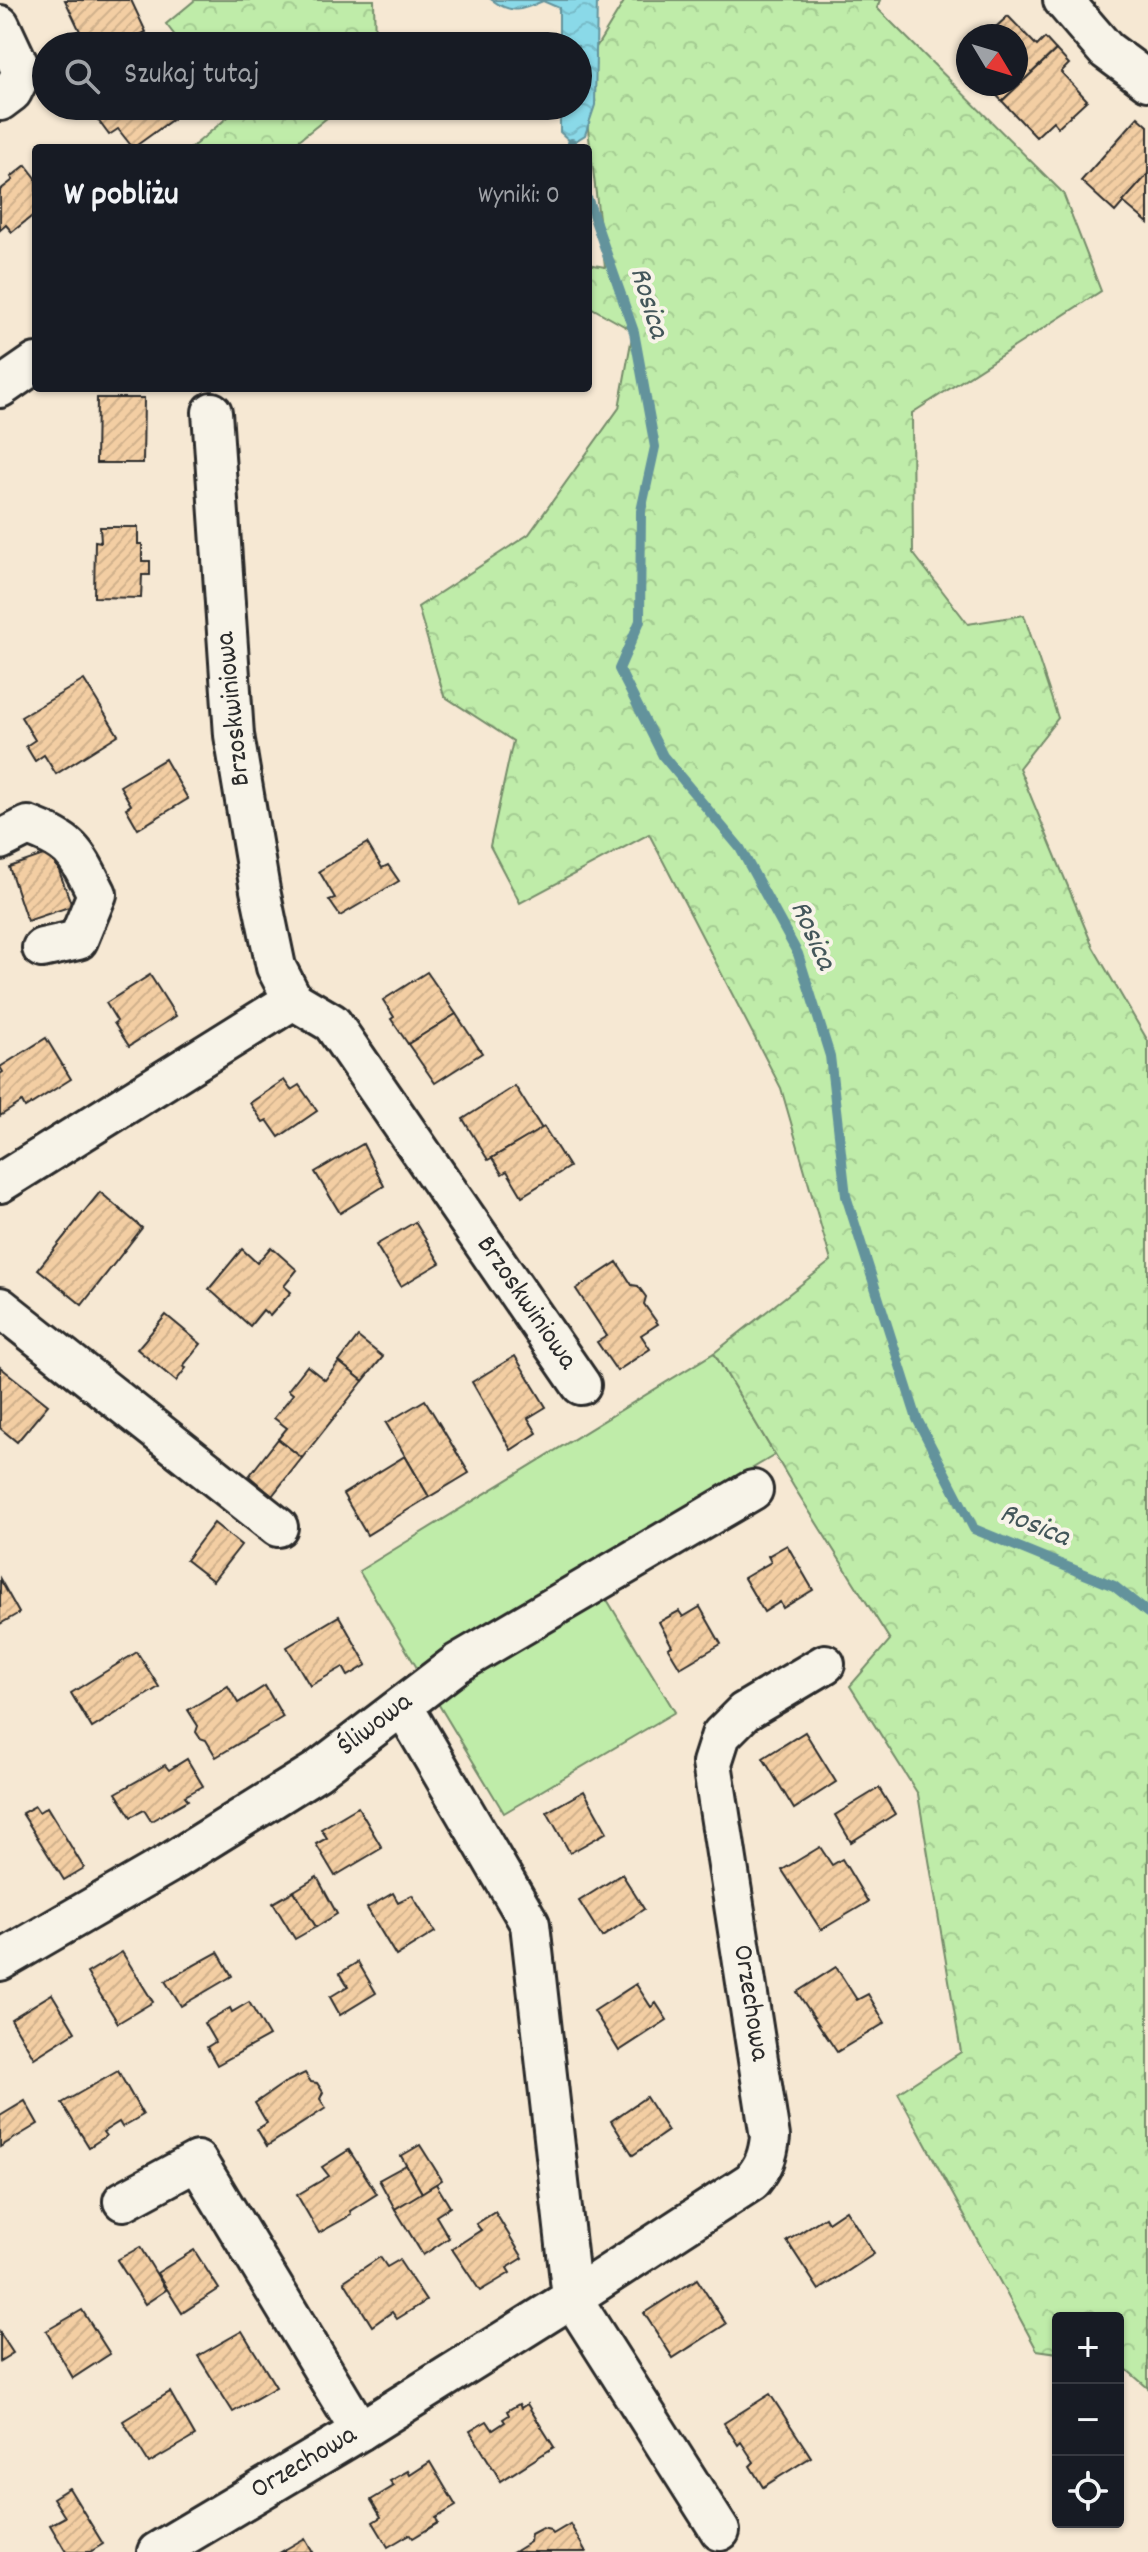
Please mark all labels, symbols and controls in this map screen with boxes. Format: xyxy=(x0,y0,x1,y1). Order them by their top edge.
north arrow xyxy=(956,24,1028,96)
search box xyxy=(32,32,592,120)
icon: search xyxy=(60,54,104,98)
text: Szukaj tutaj xyxy=(124,55,260,98)
text: W pobliżu xyxy=(64,172,179,221)
text: Wyniki: 0 xyxy=(478,178,560,215)
water label: Rosica xyxy=(616,262,679,346)
street label: Brzoskwiniowa xyxy=(207,629,263,788)
water label: Rosica xyxy=(777,894,846,979)
street label: Brzoskwiniowa xyxy=(465,1229,586,1380)
water label: Rosica xyxy=(992,1494,1077,1561)
street label: Śliwowa xyxy=(330,1684,423,1768)
street label: Orzechowa xyxy=(720,1942,778,2065)
map controls xyxy=(1052,2312,1124,2528)
button: + xyxy=(1052,2312,1124,2384)
button: − xyxy=(1052,2384,1124,2456)
street label: Orzechowa xyxy=(244,2416,366,2511)
button: locate xyxy=(1052,2456,1124,2528)

